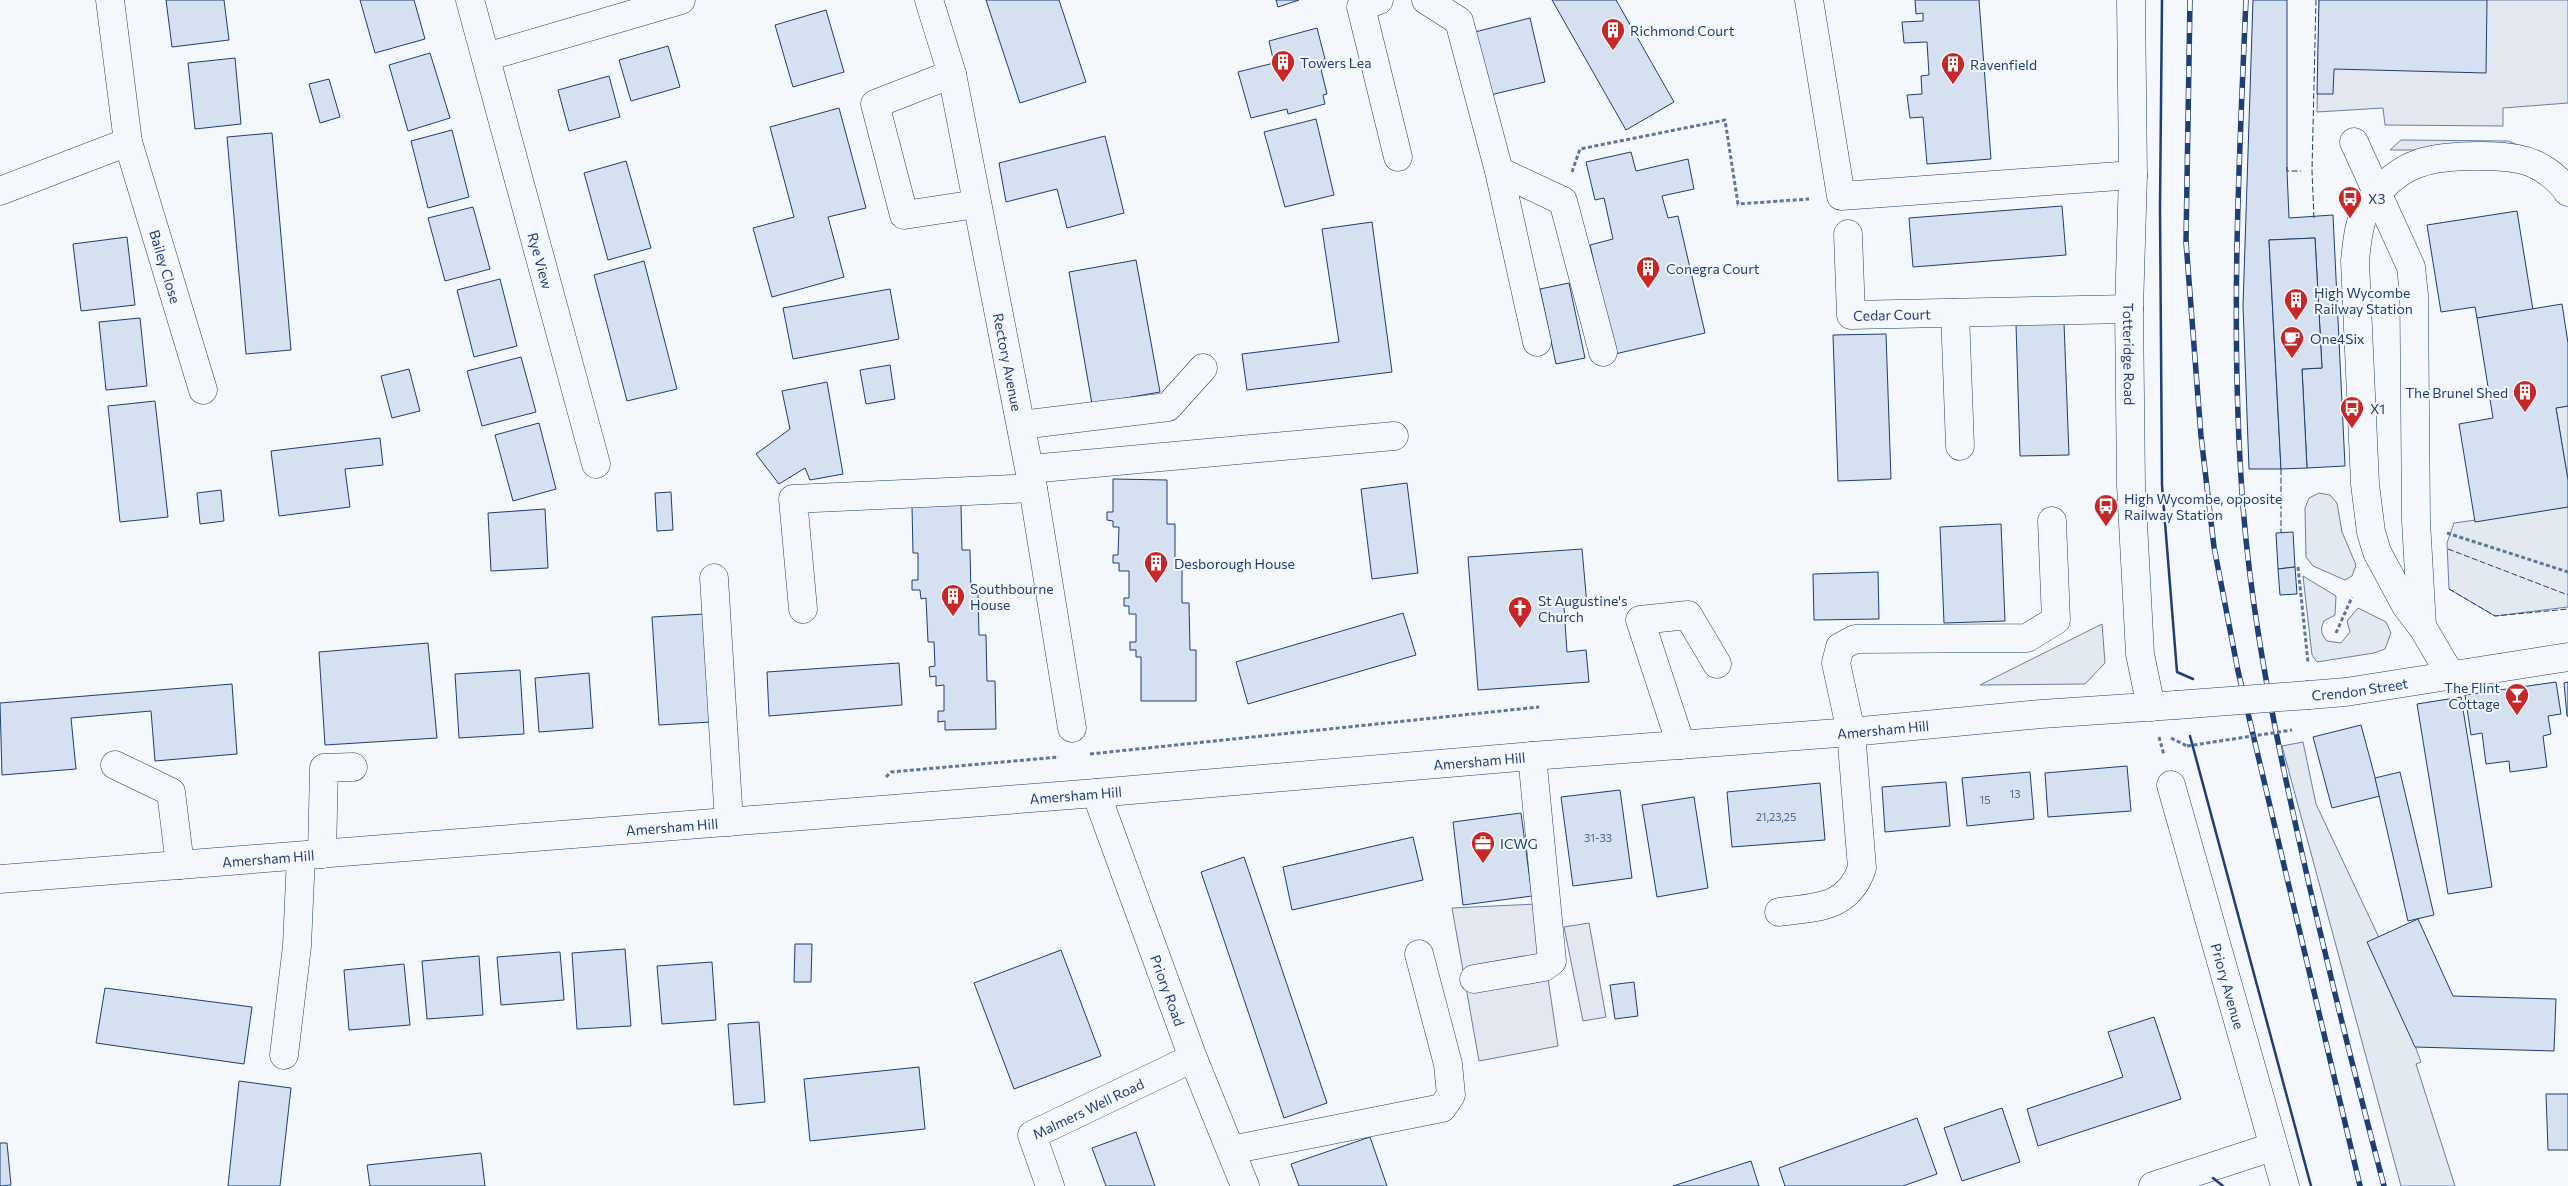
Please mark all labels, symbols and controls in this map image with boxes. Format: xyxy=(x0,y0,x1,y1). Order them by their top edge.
building icon: Richmond Court xyxy=(1600,17,1626,51)
place label: Richmond Court xyxy=(1630,22,1735,39)
building icon: Towers Lea xyxy=(1270,49,1296,83)
building icon: Ravenfield xyxy=(1940,51,1966,85)
place label: Towers Lea xyxy=(1300,54,1371,71)
place label: Ravenfield xyxy=(1970,56,2037,73)
bus stop icon: X3 xyxy=(2337,185,2363,219)
place label: X3 xyxy=(2368,190,2386,207)
street label: Bailey Close xyxy=(147,228,185,305)
street label: Rye View xyxy=(525,230,557,291)
building icon: Conegra Court xyxy=(1635,255,1661,289)
place label: Conegra Court xyxy=(1666,260,1760,277)
place label: High Wycombe Railway Station xyxy=(2314,284,2413,317)
building icon: High Wycombe Railway Station xyxy=(2283,287,2309,321)
street label: Totteridge Road xyxy=(2120,302,2139,405)
street label: Cedar Court xyxy=(1853,305,1931,323)
street label: Rectory Avenue xyxy=(990,312,1026,413)
cafe icon: One4Six xyxy=(2279,325,2305,359)
place label: One4Six xyxy=(2310,330,2365,347)
building icon: The Brunel Shed xyxy=(2512,379,2538,413)
place label: The Brunel Shed xyxy=(2405,384,2508,401)
bus stop icon: X1 xyxy=(2339,395,2365,429)
place label: X1 xyxy=(2370,400,2385,417)
place label: High Wycombe, opposite Railway Station xyxy=(2124,490,2282,523)
bus stop icon: High Wycombe, opposite Railway Station xyxy=(2093,493,2119,527)
building icon: Desborough House xyxy=(1143,550,1169,584)
place label: Desborough House xyxy=(1174,555,1295,572)
place label: Southbourne House xyxy=(970,580,1054,613)
building icon: Southbourne House xyxy=(940,583,966,617)
place label: St Augustine's Church xyxy=(1538,592,1628,625)
church icon: St Augustine's Church xyxy=(1507,595,1533,629)
street label: Crendon Street xyxy=(2311,674,2409,703)
place label: The Flint Cottage xyxy=(2444,679,2500,712)
bar icon: The Flint Cottage xyxy=(2504,682,2530,716)
street label: Amersham Hill xyxy=(1836,716,1930,742)
street label: Amersham Hill xyxy=(1432,748,1526,773)
street label: Amersham Hill xyxy=(1029,782,1123,807)
house number: 13 xyxy=(2010,787,2020,800)
house number: 15 xyxy=(1979,793,1991,806)
house number: 21,23,25 xyxy=(1756,810,1796,823)
street label: Amersham Hill xyxy=(625,814,719,838)
office icon: ICWG xyxy=(1470,830,1496,864)
house number: 31-33 xyxy=(1584,831,1612,844)
place label: ICWG xyxy=(1500,835,1538,852)
street label: Amersham Hill xyxy=(221,846,315,870)
street label: Priory Avenue xyxy=(2208,941,2248,1031)
street label: Priory Road xyxy=(1147,952,1189,1028)
street label: Malmers Well Road xyxy=(1029,1074,1146,1142)

